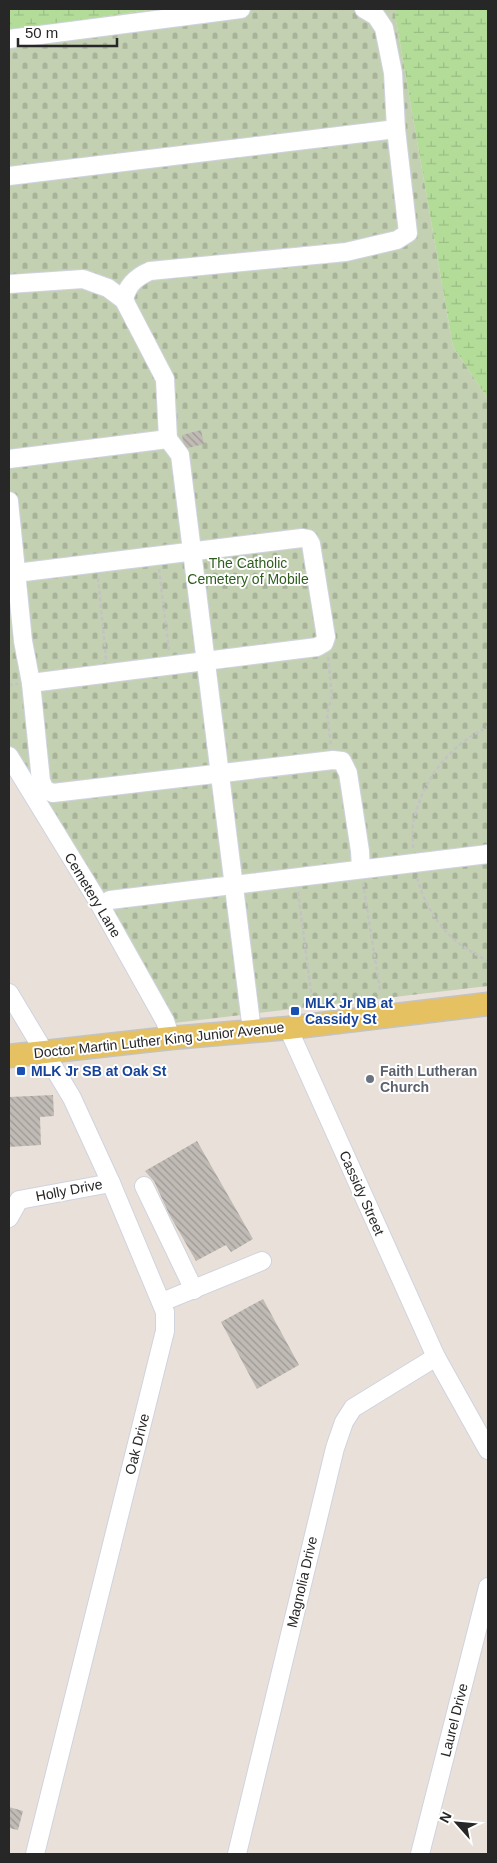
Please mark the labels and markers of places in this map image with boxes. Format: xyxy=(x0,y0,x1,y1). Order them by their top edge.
place label: MLK Jr NB at Cassidy St xyxy=(305,995,393,1027)
marker: MLK Jr NB at Cassidy St xyxy=(289,1005,301,1017)
place label: MLK Jr SB at Oak St xyxy=(31,1063,167,1079)
place label: Faith Lutheran Church xyxy=(380,1063,477,1095)
marker: MLK Jr SB at Oak St xyxy=(15,1065,27,1077)
marker: Faith Lutheran Church xyxy=(364,1073,376,1085)

